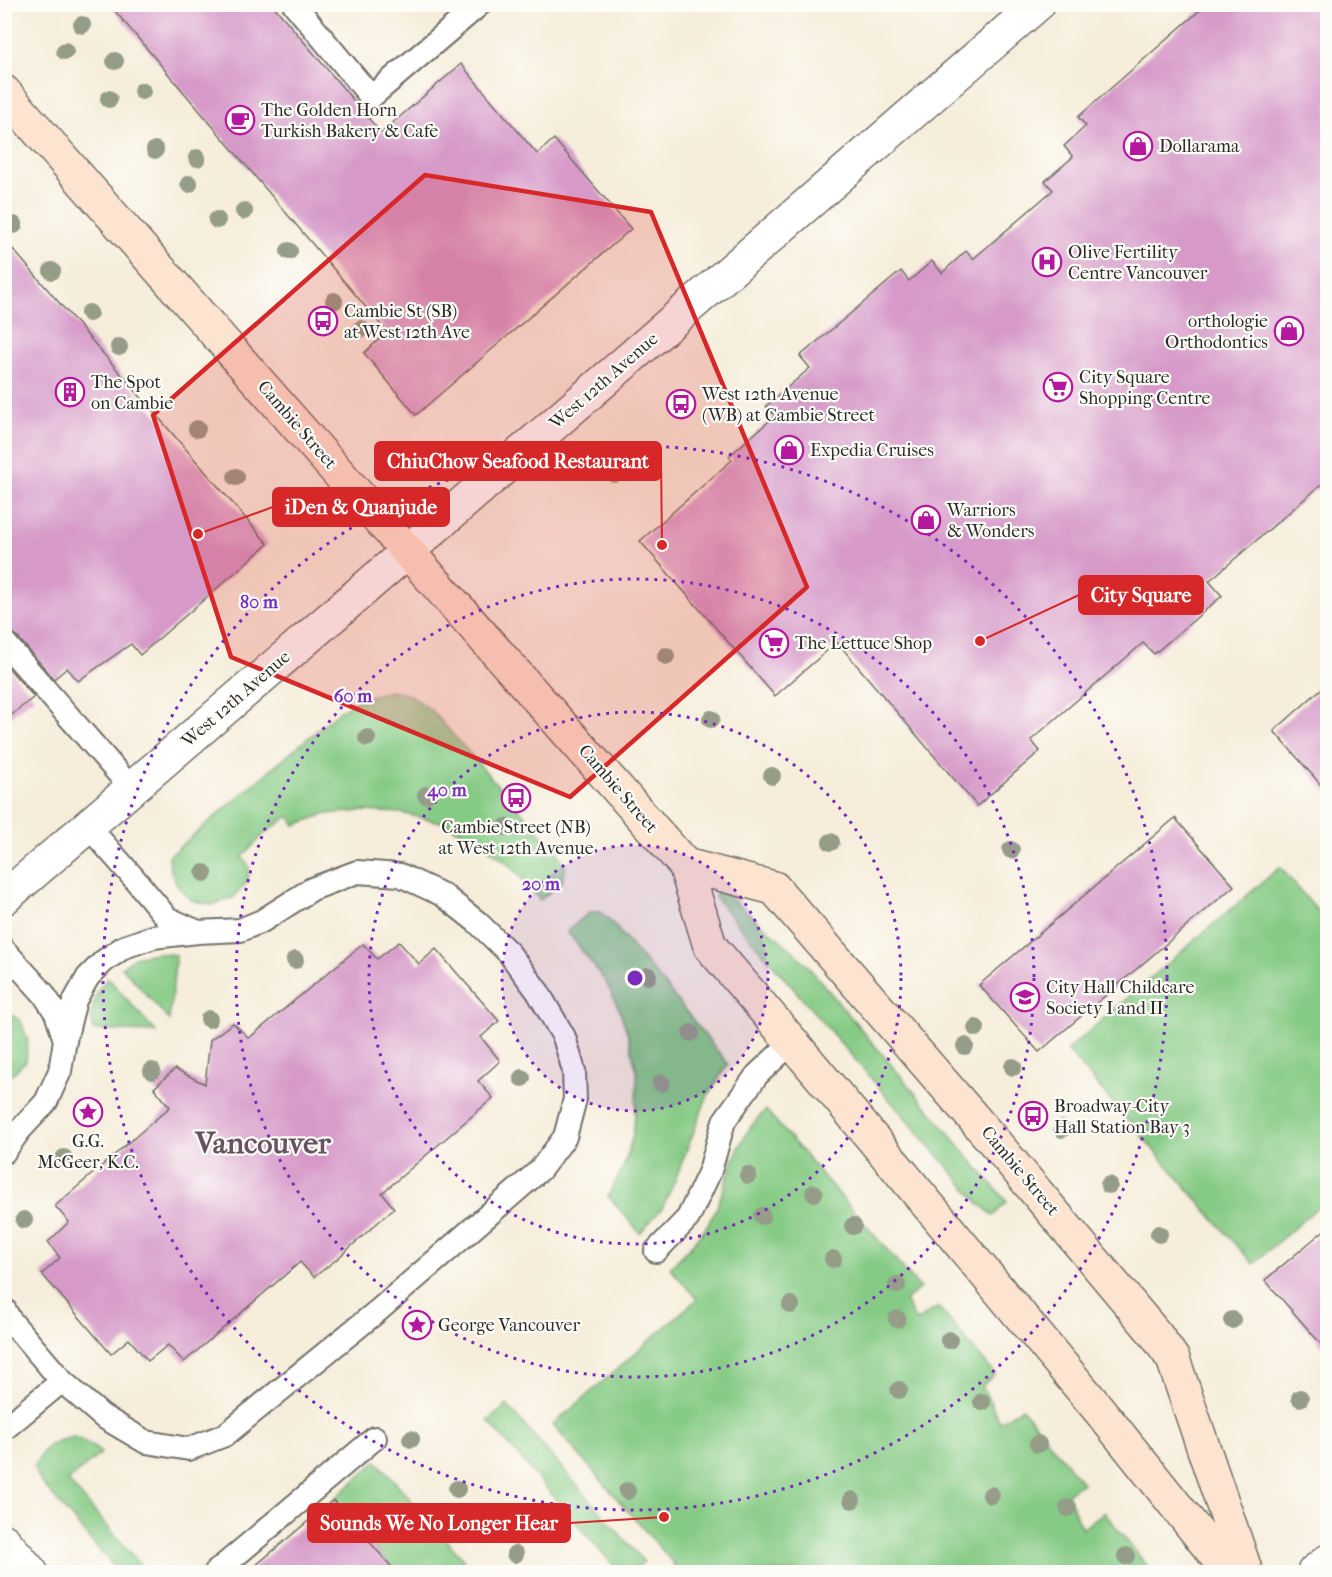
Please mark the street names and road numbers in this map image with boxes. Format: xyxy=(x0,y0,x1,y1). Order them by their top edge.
street label: West 12th Avenue xyxy=(545,328,662,434)
street label: Cambie Street xyxy=(253,377,341,474)
street label: West 12th Avenue xyxy=(177,646,294,752)
street label: Cambie Street xyxy=(574,741,662,838)
street label: Cambie Street xyxy=(977,1122,1064,1220)

